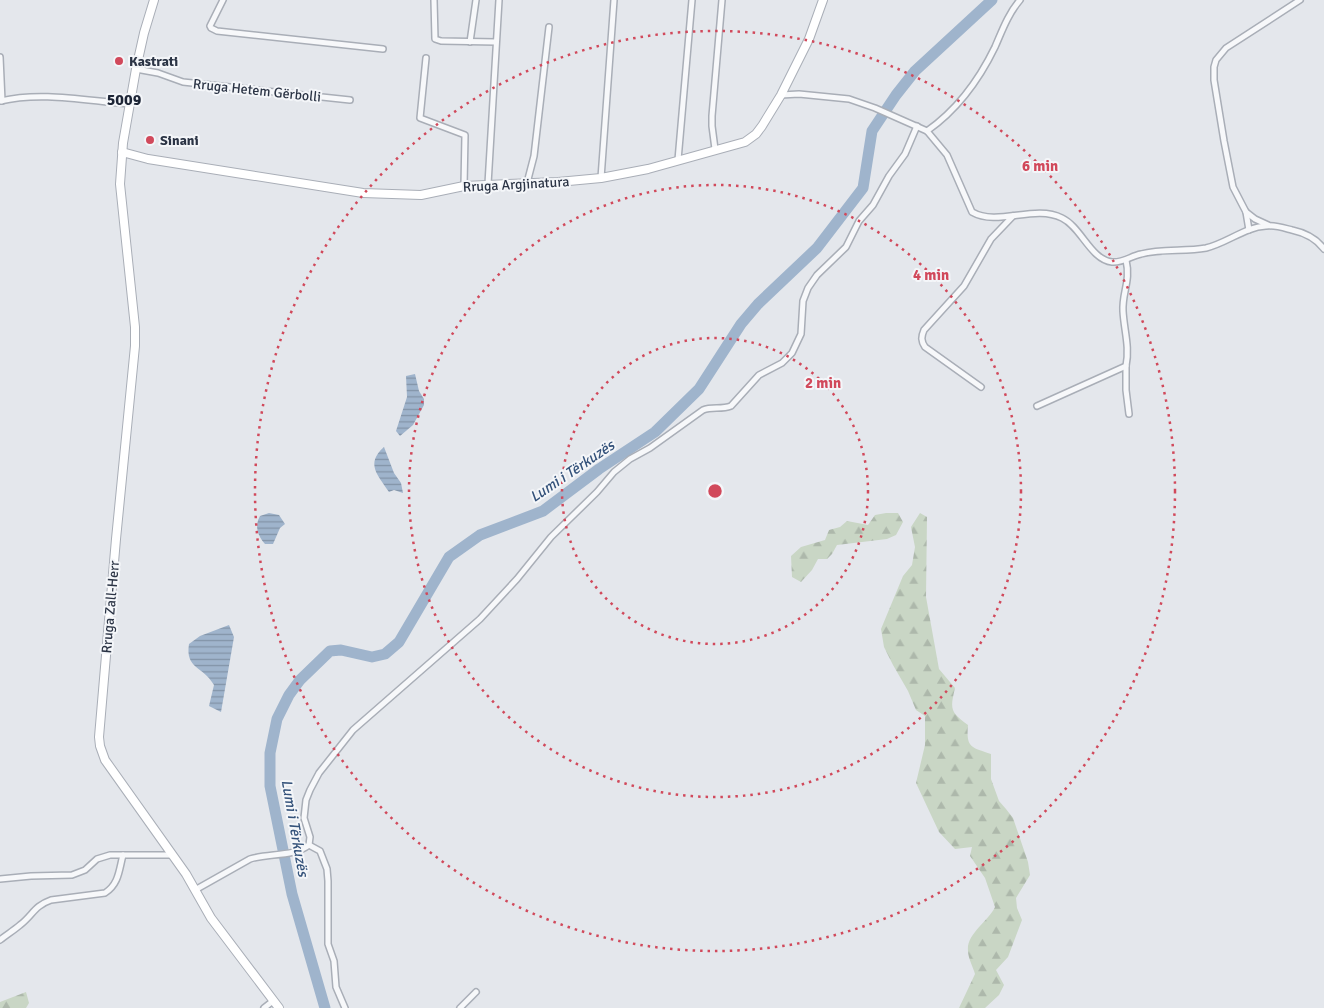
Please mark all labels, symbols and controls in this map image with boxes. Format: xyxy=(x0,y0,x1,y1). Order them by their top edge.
place label: Kastrati xyxy=(129,53,178,70)
marker: Kastrati xyxy=(113,55,125,67)
street label: Rruga Hetem Gërbolli xyxy=(192,75,322,106)
district label: 5009 xyxy=(107,90,142,110)
place label: Sinani xyxy=(160,132,199,149)
marker: Sinani xyxy=(144,134,156,146)
text: 6 min xyxy=(1022,157,1058,175)
street label: Rruga Argjinatura xyxy=(462,173,570,196)
text: 4 min xyxy=(913,266,949,284)
text: 2 min xyxy=(805,374,841,392)
water label: Lumi i Tërkuzës xyxy=(526,435,619,506)
centre of rings xyxy=(706,482,724,500)
street label: Rruga Zall-Herr xyxy=(98,559,123,654)
water label: Lumi i Tërkuzës xyxy=(278,778,313,879)

